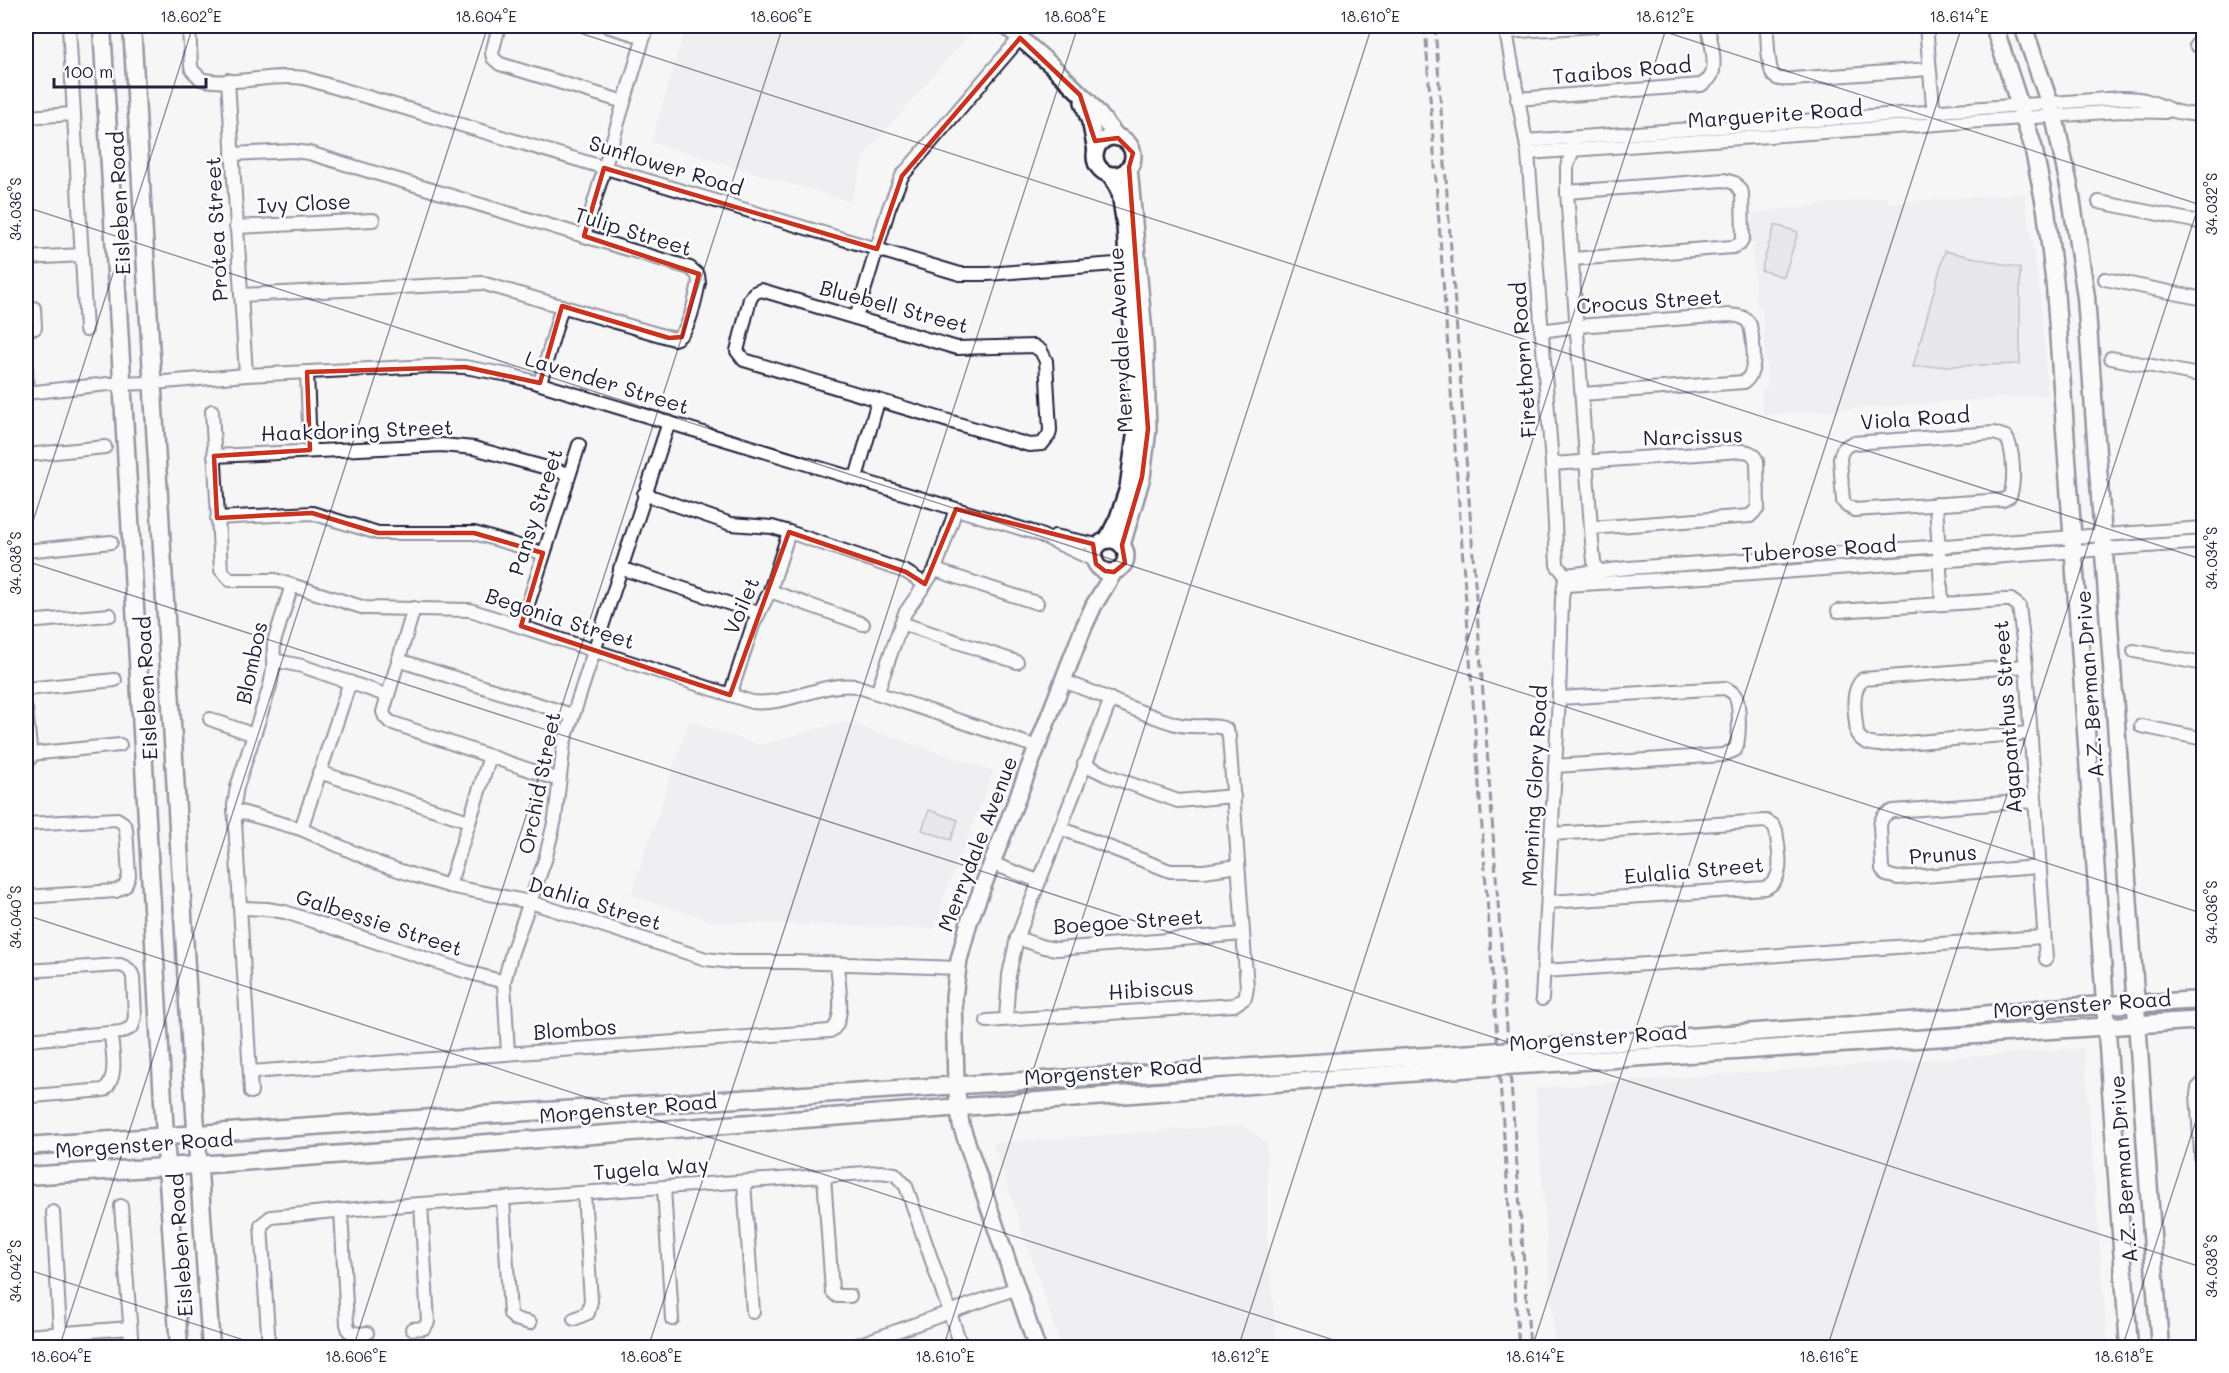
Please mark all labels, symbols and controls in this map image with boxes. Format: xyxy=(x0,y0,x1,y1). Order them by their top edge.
text: 18.602°E xyxy=(160,6,222,26)
text: 18.604°E xyxy=(455,6,517,26)
text: 18.606°E xyxy=(750,6,812,26)
text: 18.608°E xyxy=(1044,6,1106,26)
text: 18.610°E xyxy=(1340,6,1400,26)
text: 18.612°E xyxy=(1636,6,1695,26)
text: 18.614°E xyxy=(1929,6,1989,26)
street label: Taaibos Road xyxy=(1551,50,1692,89)
scale bar xyxy=(54,51,206,89)
text: 100 m xyxy=(63,59,113,83)
street label: Marguerite Road xyxy=(1687,94,1863,133)
street label: Sunflower Road xyxy=(586,128,747,201)
street label: Eisleben Road xyxy=(101,130,136,276)
street label: Protea Street xyxy=(198,156,233,302)
text: 34.032°S xyxy=(2201,173,2221,235)
text: 34.036°S xyxy=(5,177,25,241)
street label: Ivy Close xyxy=(256,187,352,218)
street label: Tulip Street xyxy=(571,200,695,261)
street label: Merrydale Avenue xyxy=(1101,247,1138,434)
street label: Bluebell Street xyxy=(817,273,972,338)
street label: Firethorn Road xyxy=(1504,281,1541,439)
street label: Crocus Street xyxy=(1575,282,1722,319)
street label: Lavender Street xyxy=(522,344,693,419)
street label: Viola Road xyxy=(1859,400,1971,435)
street label: Haakdoring Street xyxy=(260,413,454,446)
street label: Narcissus xyxy=(1642,420,1743,451)
street label: Pansy Street xyxy=(501,444,568,579)
text: 34.034°S xyxy=(2201,526,2221,590)
street label: Tuberose Road xyxy=(1741,530,1897,567)
text: 34.038°S xyxy=(5,531,25,595)
street label: Voilet xyxy=(716,573,765,638)
street label: Begonia Street xyxy=(482,581,639,654)
street label: A.Z. Berman Drive xyxy=(2068,589,2109,779)
street label: Eisleben Road xyxy=(128,615,163,761)
street label: Blombos xyxy=(229,619,272,706)
street label: Agapanthus Street xyxy=(1986,619,2027,815)
street label: Morning Glory Road xyxy=(1515,684,1552,888)
street label: Orchid Street xyxy=(511,709,566,856)
street label: Merrydale Avenue xyxy=(931,752,1023,935)
street label: Prunus xyxy=(1908,838,1978,869)
street label: Eulalia Street xyxy=(1623,850,1765,889)
street label: Dahlia Street xyxy=(526,870,665,936)
text: 34.036°S xyxy=(2201,880,2221,944)
street label: Galbessie Street xyxy=(293,882,466,961)
text: 34.040°S xyxy=(5,885,25,949)
street label: Boegoe Street xyxy=(1052,902,1203,939)
street label: Hibiscus xyxy=(1107,972,1194,1005)
street label: Morgenster Road xyxy=(1992,984,2172,1023)
street label: Blombos xyxy=(532,1012,618,1045)
street label: Morgenster Road xyxy=(1508,1017,1688,1056)
street label: Morgenster Road xyxy=(1023,1051,1203,1090)
street label: A.Z. Berman Drive xyxy=(2102,1074,2143,1264)
street label: Morgenster Road xyxy=(538,1086,718,1129)
street label: Morgenster Road xyxy=(54,1124,234,1163)
street label: Tugela Way xyxy=(592,1150,710,1185)
street label: Eisleben Road xyxy=(161,1172,198,1318)
text: 34.038°S xyxy=(2201,1234,2221,1298)
text: 34.042°S xyxy=(5,1240,25,1302)
text: 18.604°E xyxy=(30,1346,92,1366)
text: 18.606°E xyxy=(325,1346,387,1366)
text: 18.608°E xyxy=(620,1346,682,1366)
text: 18.610°E xyxy=(915,1346,975,1366)
text: 18.612°E xyxy=(1211,1346,1270,1366)
text: 18.614°E xyxy=(1505,1346,1565,1366)
text: 18.616°E xyxy=(1799,1346,1859,1366)
text: 18.618°E xyxy=(2094,1346,2154,1366)

